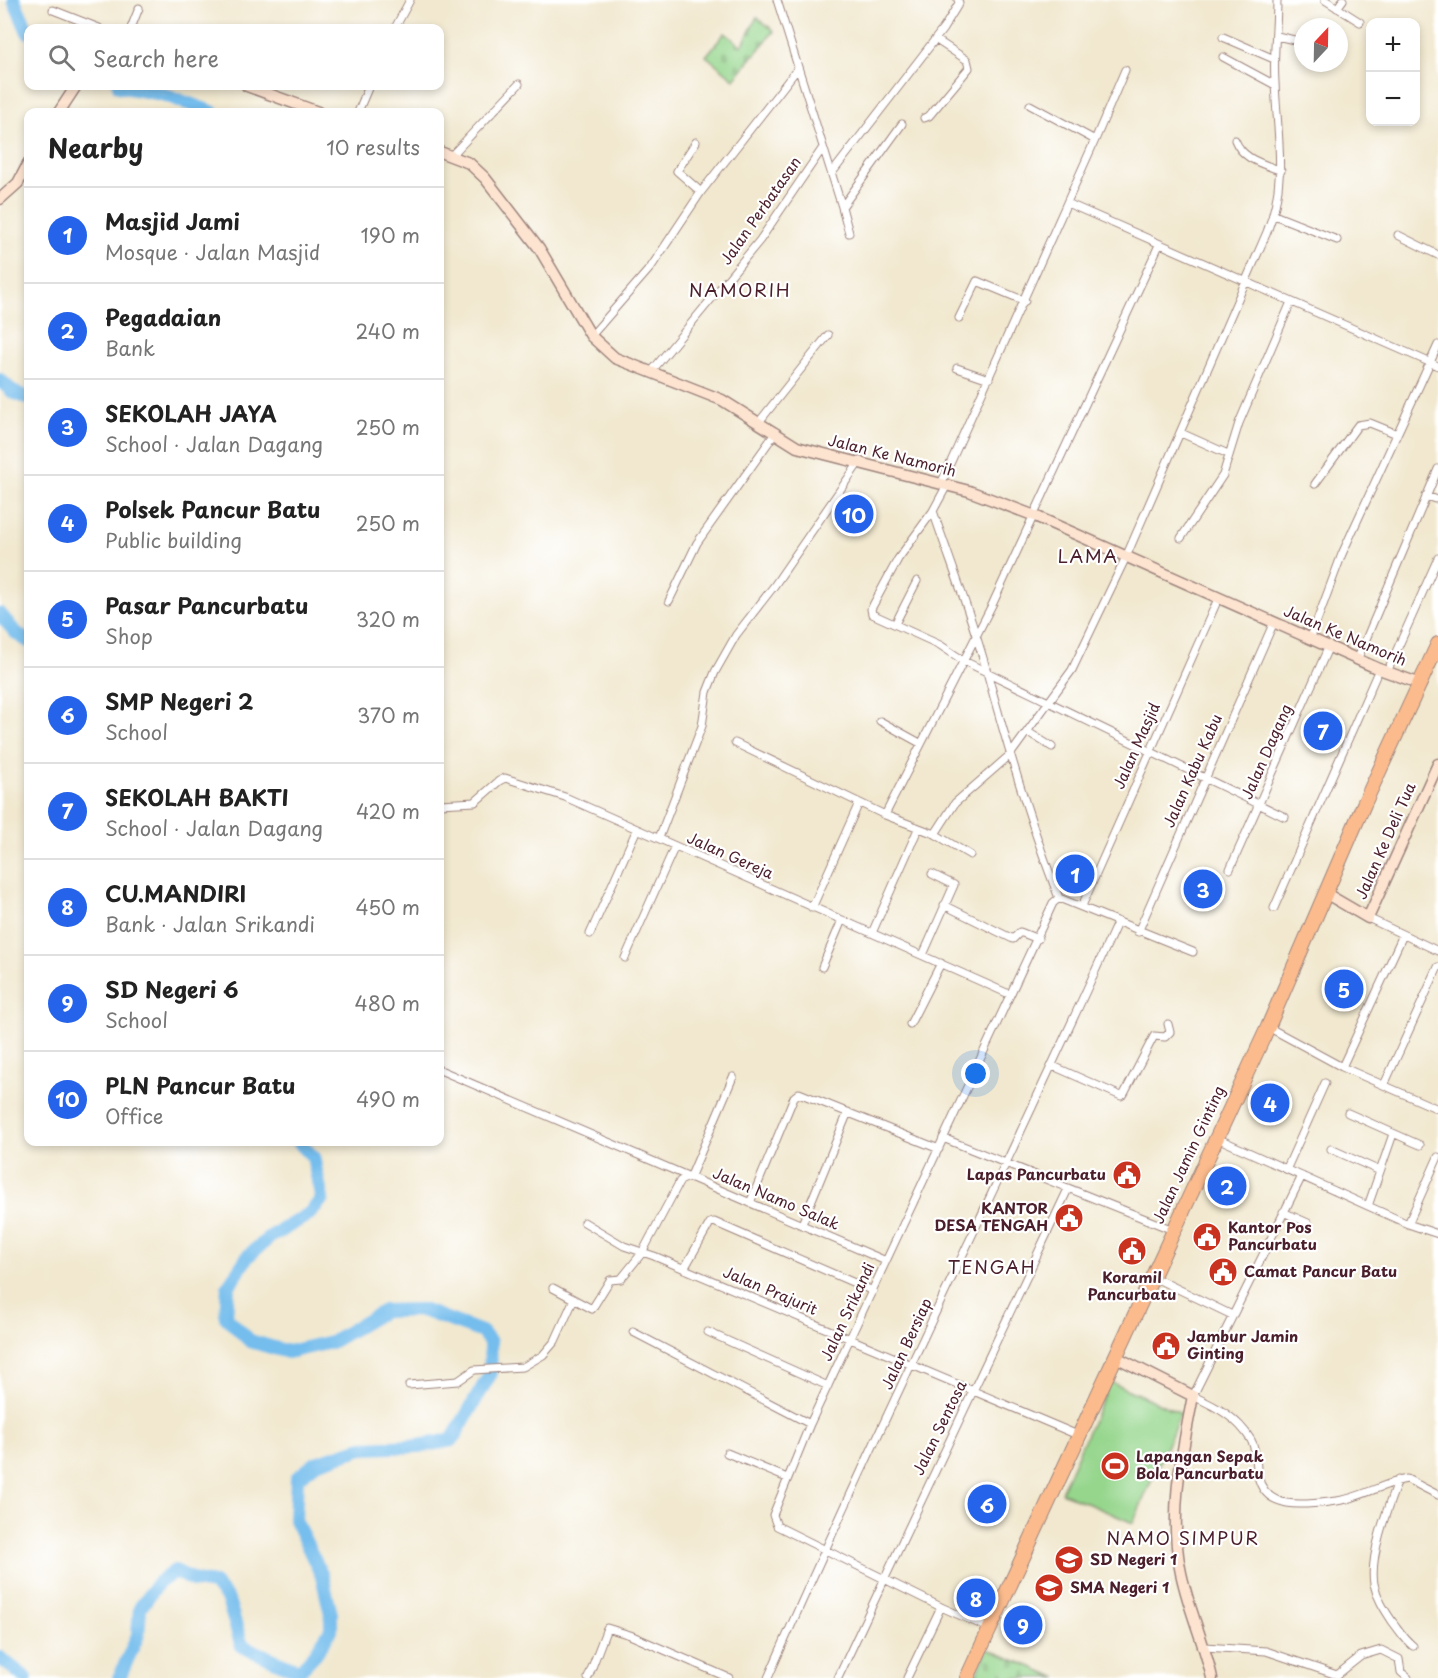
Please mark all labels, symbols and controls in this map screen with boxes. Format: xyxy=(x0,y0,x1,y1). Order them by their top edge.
north arrow xyxy=(1294,18,1348,72)
map controls xyxy=(1366,18,1420,126)
button: + xyxy=(1366,18,1420,72)
search box xyxy=(24,24,444,90)
icon: search xyxy=(45,41,78,74)
text: Search here xyxy=(93,41,219,74)
button: − xyxy=(1366,72,1420,126)
text: Nearby xyxy=(48,128,143,167)
text: 10 results xyxy=(326,132,420,162)
street label: Jalan Perbatasan xyxy=(714,151,806,269)
text: Masjid Jami xyxy=(105,204,240,237)
text: 1 xyxy=(63,220,72,250)
text: 190 m xyxy=(361,220,420,250)
text: Mosque · Jalan Masjid xyxy=(105,237,320,267)
district label: NAMORIH xyxy=(689,276,791,303)
text: Pegadaian xyxy=(105,300,221,333)
text: 2 xyxy=(60,316,75,346)
text: 240 m xyxy=(355,316,420,346)
text: Bank xyxy=(105,333,155,363)
text: SEKOLAH JAYA xyxy=(105,396,277,429)
text: 3 xyxy=(61,412,74,442)
text: 250 m xyxy=(356,412,420,442)
street label: Jalan Ke Namorih xyxy=(826,427,959,482)
text: School · Jalan Dagang xyxy=(105,429,323,459)
text: Polsek Pancur Batu xyxy=(105,492,321,525)
pin: 10 xyxy=(834,492,874,536)
text: 4 xyxy=(61,508,74,538)
text: 250 m xyxy=(356,508,420,538)
text: Public building xyxy=(105,525,242,555)
district label: LAMA xyxy=(1058,542,1118,569)
text: Pasar Pancurbatu xyxy=(105,588,308,621)
street label: Jalan Ke Namorih xyxy=(1281,598,1411,671)
text: 5 xyxy=(61,604,74,634)
text: 320 m xyxy=(356,604,420,634)
text: Shop xyxy=(105,621,153,651)
text: SMP Negeri 2 xyxy=(105,684,254,717)
street label: Jalan Masjid xyxy=(1106,698,1165,792)
text: 6 xyxy=(60,700,75,730)
text: 370 m xyxy=(357,700,420,730)
street label: Jalan Dagang xyxy=(1234,700,1297,803)
pin: 7 xyxy=(1304,708,1342,754)
street label: Jalan Kabu Kabu xyxy=(1156,710,1227,831)
text: School xyxy=(105,717,168,747)
street label: Jalan Ke Deli Tua xyxy=(1349,778,1421,902)
text: SEKOLAH BAKTI xyxy=(105,780,289,813)
text: 7 xyxy=(62,796,73,826)
text: 420 m xyxy=(356,796,420,826)
text: School · Jalan Dagang xyxy=(105,813,323,843)
street label: Jalan Gereja xyxy=(684,825,778,884)
pin: 1 xyxy=(1056,852,1094,896)
pin: 3 xyxy=(1184,866,1222,912)
text: CU.MANDIRI xyxy=(105,876,246,909)
text: 8 xyxy=(61,892,74,922)
text: 450 m xyxy=(355,892,420,922)
text: Bank · Jalan Srikandi xyxy=(105,909,315,939)
pin: 5 xyxy=(1324,966,1364,1012)
text: SD Negeri 6 xyxy=(105,972,239,1005)
text: 9 xyxy=(62,988,73,1018)
text: 480 m xyxy=(355,988,420,1018)
text: School xyxy=(105,1005,168,1035)
your location xyxy=(961,1059,990,1088)
text: PLN Pancur Batu xyxy=(105,1068,296,1101)
pin: 4 xyxy=(1250,1080,1290,1126)
street label: Jalan Jamin Ginting xyxy=(1146,1082,1230,1227)
text: 10 xyxy=(55,1084,80,1114)
text: 490 m xyxy=(356,1084,420,1114)
text: Office xyxy=(105,1101,163,1131)
public building icon: Lapas Pancurbatu xyxy=(1111,1159,1143,1191)
street label: Jalan Namo Salak xyxy=(710,1161,844,1235)
place label: Lapas Pancurbatu xyxy=(967,1162,1106,1185)
pin: 2 xyxy=(1208,1164,1246,1208)
place label: KANTOR DESA TENGAH xyxy=(934,1196,1049,1236)
public building icon: KANTOR DESA TENGAH xyxy=(1053,1202,1085,1234)
place label: Kantor Pos Pancurbatu xyxy=(1228,1215,1317,1255)
public building icon: Kantor Pos Pancurbatu xyxy=(1191,1221,1223,1253)
public building icon: Koramil Pancurbatu xyxy=(1116,1235,1148,1267)
district label: TENGAH xyxy=(948,1253,1036,1280)
public building icon: Camat Pancur Batu xyxy=(1207,1256,1239,1288)
street label: Jalan Srikandi xyxy=(814,1258,880,1364)
street label: Jalan Prajurit xyxy=(720,1259,821,1320)
place label: Camat Pancur Batu xyxy=(1244,1259,1397,1282)
place label: Koramil Pancurbatu xyxy=(1088,1265,1176,1305)
street label: Jalan Bersiap xyxy=(874,1294,937,1393)
place label: Jambur Jamin Ginting xyxy=(1187,1324,1298,1364)
public building icon: Jambur Jamin Ginting xyxy=(1150,1330,1182,1362)
street label: Jalan Sentosa xyxy=(906,1375,972,1479)
place label: Lapangan Sepak Bola Pancurbatu xyxy=(1136,1444,1264,1484)
sports icon: Lapangan Sepak Bola Pancurbatu xyxy=(1099,1450,1131,1482)
pin: 6 xyxy=(968,1482,1006,1526)
district label: NAMO SIMPUR xyxy=(1106,1524,1260,1551)
school or university icon: SD Negeri 1 xyxy=(1053,1544,1085,1576)
place label: SD Negeri 1 xyxy=(1090,1547,1177,1570)
school or university icon: SMA Negeri 1 xyxy=(1033,1572,1065,1604)
place label: SMA Negeri 1 xyxy=(1070,1575,1169,1598)
pin: 8 xyxy=(956,1576,996,1620)
pin: 9 xyxy=(1004,1602,1042,1648)

